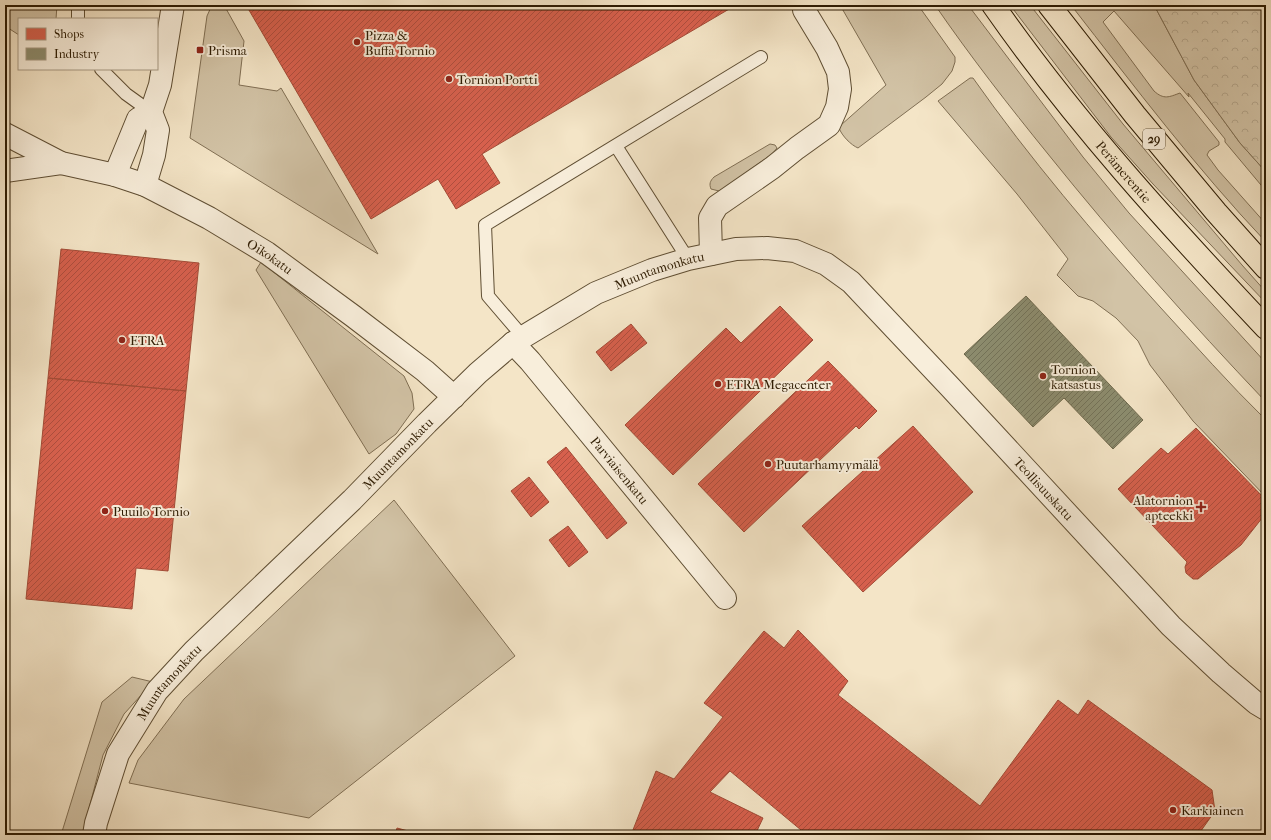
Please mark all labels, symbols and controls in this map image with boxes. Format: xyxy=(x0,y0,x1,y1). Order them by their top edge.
legend xyxy=(18,18,158,70)
text: Shops xyxy=(54,27,84,41)
place label: Pizza & Buffa Tornio xyxy=(365,28,435,58)
marker: Pizza & Buffa Tornio xyxy=(352,37,362,47)
place label: Prisma xyxy=(208,43,248,58)
marker: Prisma xyxy=(195,45,205,55)
text: Industry xyxy=(54,47,100,61)
place label: Tornion Portti xyxy=(457,72,538,87)
marker: Tornion Portti xyxy=(444,74,454,84)
road number: 29 xyxy=(1143,129,1165,149)
street label: Perämerentie xyxy=(1093,138,1155,206)
street label: Oikokatu xyxy=(244,236,296,278)
street label: Muuntamonkatu xyxy=(612,249,706,293)
place label: ETRA xyxy=(130,333,165,348)
marker: ETRA xyxy=(117,335,127,345)
place label: Tornion katsastus xyxy=(1051,362,1101,392)
marker: Tornion katsastus xyxy=(1038,371,1048,381)
place label: ETRA Megacenter xyxy=(726,377,831,392)
marker: ETRA Megacenter xyxy=(713,379,723,389)
street label: Muuntamonkatu xyxy=(360,414,437,493)
street label: Parviaisenkatu xyxy=(587,434,652,508)
street label: Teollisuuskatu xyxy=(1011,454,1077,524)
place label: Puutarhamyymälä xyxy=(776,457,879,472)
marker: Puutarhamyymälä xyxy=(763,459,773,469)
place label: Alatornion apteekki xyxy=(1132,493,1193,523)
marker: Alatornion apteekki xyxy=(1196,502,1206,512)
place label: Puuilo Tornio xyxy=(113,504,190,519)
marker: Puuilo Tornio xyxy=(100,506,110,516)
street label: Muuntamonkatu xyxy=(134,641,205,723)
place label: Karkiainen xyxy=(1181,803,1244,818)
marker: Karkiainen xyxy=(1168,805,1178,815)

